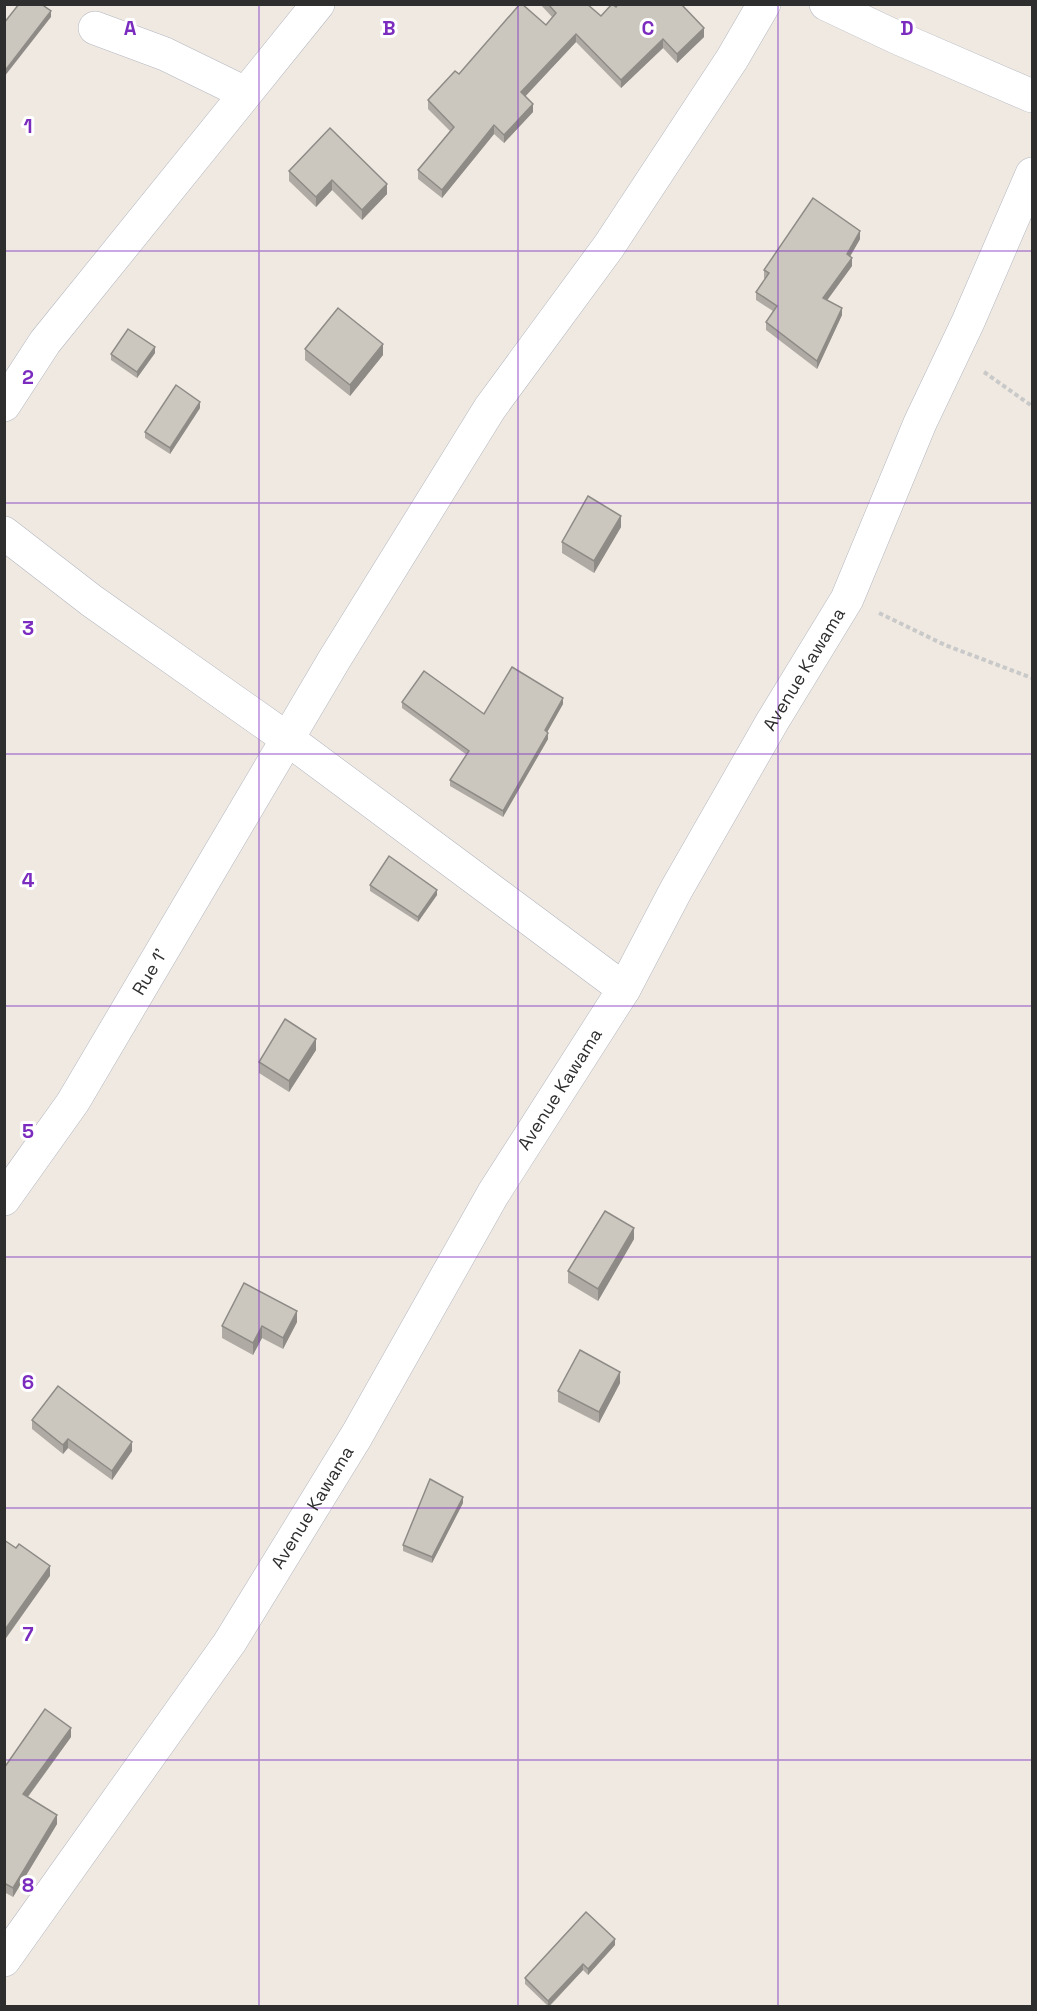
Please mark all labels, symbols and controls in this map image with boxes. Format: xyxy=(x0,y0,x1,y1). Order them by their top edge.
text: A xyxy=(124,15,137,41)
text: B xyxy=(382,15,396,41)
text: C xyxy=(642,15,655,41)
text: D xyxy=(900,15,914,41)
text: 1 xyxy=(23,113,33,139)
text: 2 xyxy=(22,364,34,390)
street label: Avenue Kawama xyxy=(757,603,850,735)
text: 3 xyxy=(22,615,34,641)
text: 4 xyxy=(22,867,35,893)
street label: Rue 1' xyxy=(127,944,172,999)
street label: Avenue Kawama xyxy=(512,1024,607,1154)
text: 5 xyxy=(22,1118,34,1144)
text: 6 xyxy=(22,1369,34,1395)
street label: Avenue Kawama xyxy=(266,1442,359,1573)
text: 7 xyxy=(22,1621,34,1647)
text: 8 xyxy=(22,1872,34,1898)

